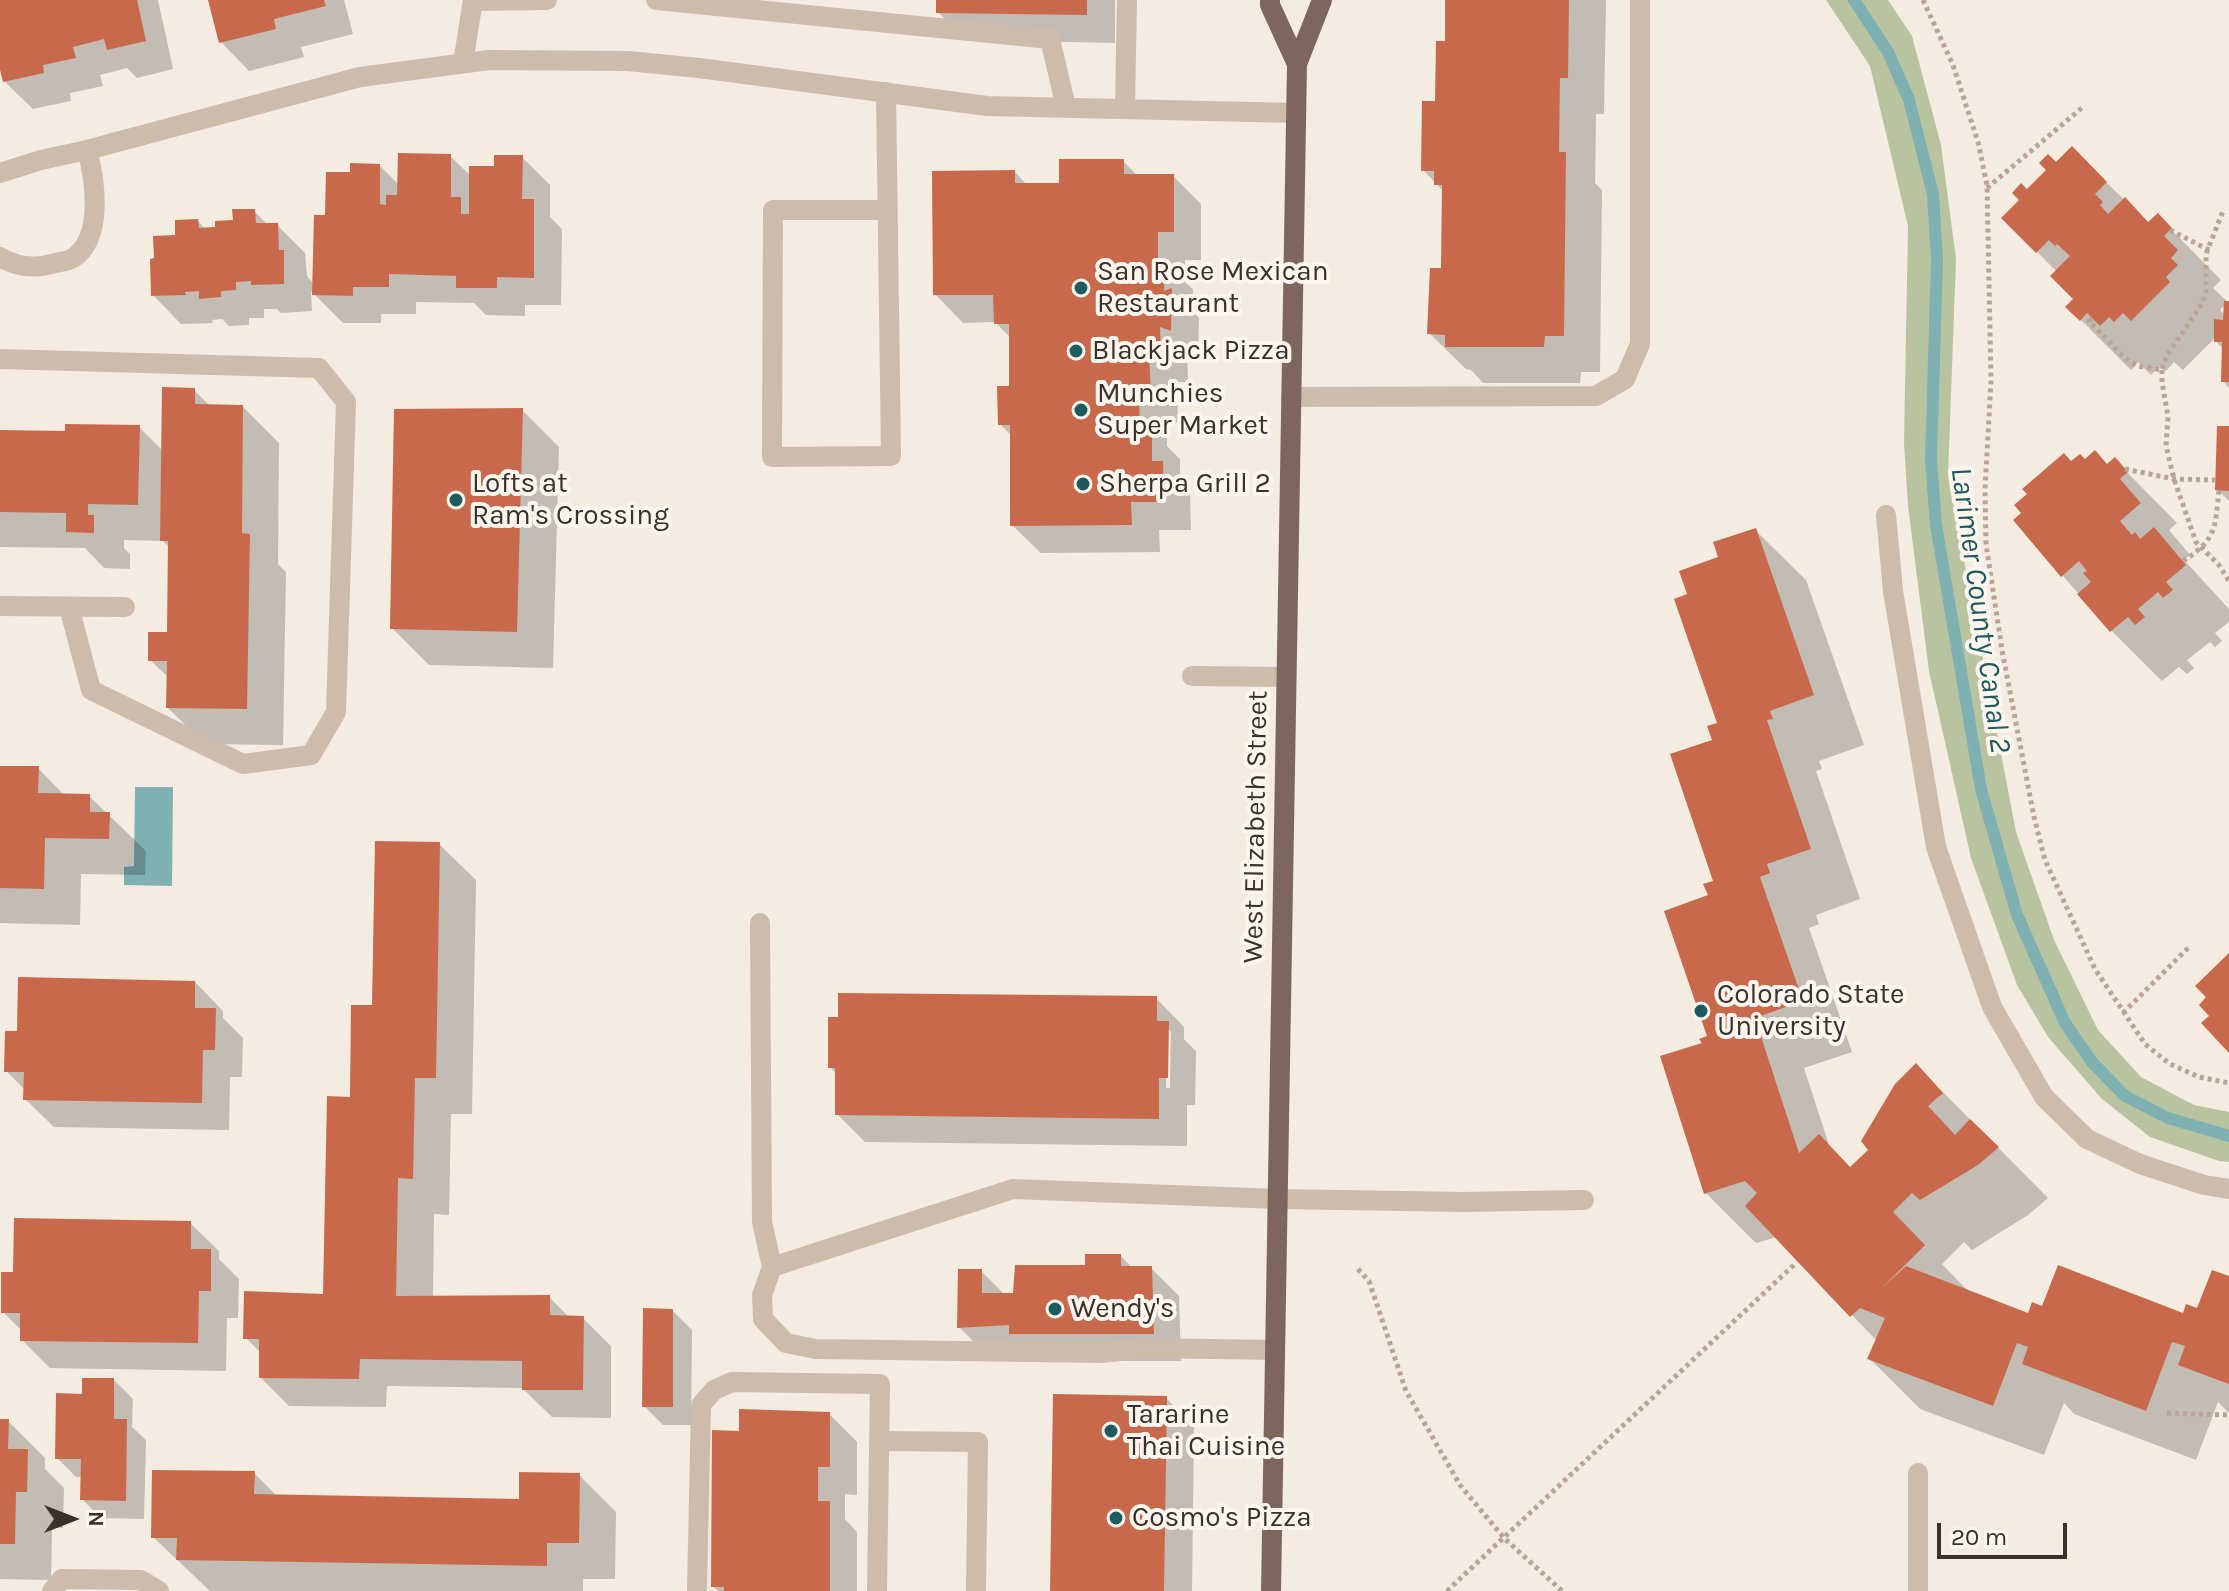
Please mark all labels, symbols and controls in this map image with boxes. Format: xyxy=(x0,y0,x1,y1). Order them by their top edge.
place label: San Rose Mexican Restaurant xyxy=(1097,255,1329,321)
marker: San Rose Mexican Restaurant xyxy=(1072,279,1090,297)
place label: Blackjack Pizza xyxy=(1092,334,1290,368)
marker: Blackjack Pizza xyxy=(1067,342,1085,360)
place label: Munchies Super Market xyxy=(1097,377,1268,443)
marker: Munchies Super Market xyxy=(1072,401,1090,419)
water label: Larimer County Canal 2 xyxy=(1942,465,2018,755)
place label: Lofts at Ram's Crossing xyxy=(472,467,669,533)
place label: Sherpa Grill 2 xyxy=(1099,467,1271,501)
marker: Sherpa Grill 2 xyxy=(1074,475,1092,493)
marker: Lofts at Ram's Crossing xyxy=(447,491,465,509)
street label: West Elizabeth Street xyxy=(1237,690,1275,964)
place label: Colorado State University xyxy=(1717,978,1904,1044)
marker: Colorado State University xyxy=(1692,1002,1710,1020)
place label: Wendy's xyxy=(1071,1292,1175,1326)
marker: Wendy's xyxy=(1046,1300,1064,1318)
place label: Tararine Thai Cuisine xyxy=(1127,1398,1285,1464)
marker: Tararine Thai Cuisine xyxy=(1102,1422,1120,1440)
north arrow xyxy=(32,1479,112,1559)
place label: Cosmo's Pizza xyxy=(1132,1501,1312,1535)
scale bar xyxy=(1941,1507,2071,1557)
marker: Cosmo's Pizza xyxy=(1107,1509,1125,1527)
text: N xyxy=(83,1511,109,1527)
text: 20 m xyxy=(1951,1523,2007,1551)

